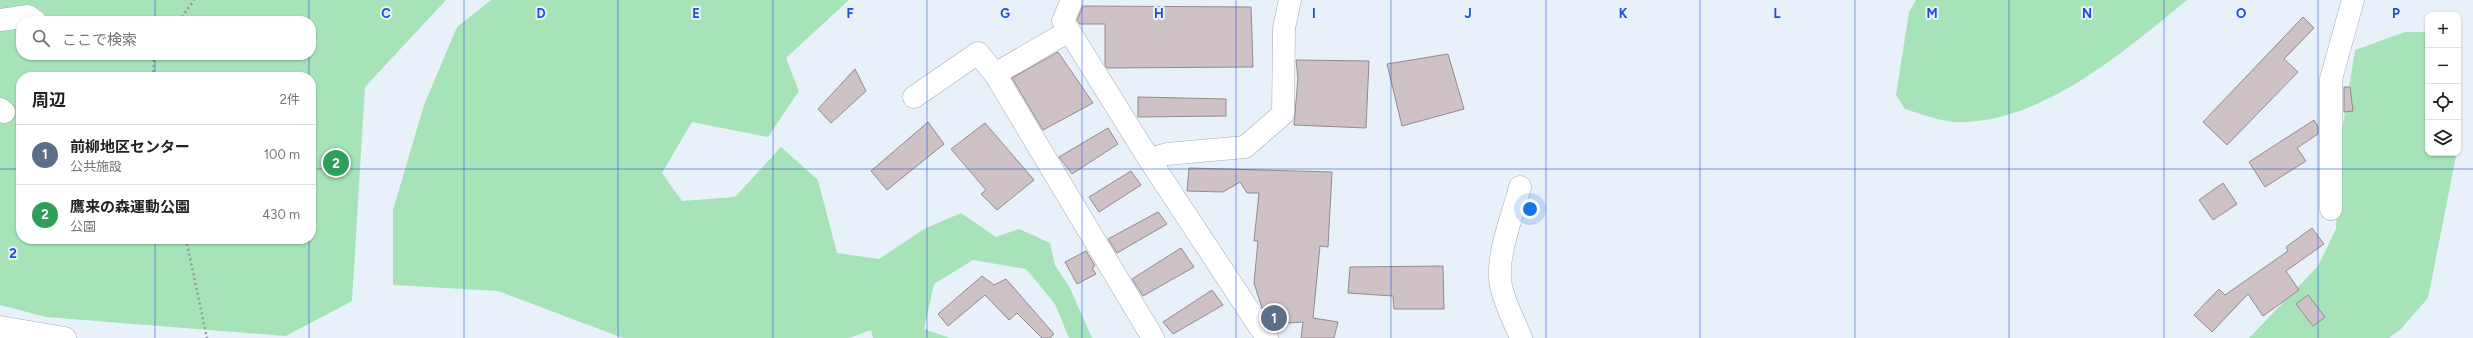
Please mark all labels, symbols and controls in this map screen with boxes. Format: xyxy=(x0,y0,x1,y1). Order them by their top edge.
text: C xyxy=(381,6,391,21)
text: D xyxy=(536,6,546,21)
text: E xyxy=(692,6,700,21)
text: F xyxy=(846,6,854,21)
text: G xyxy=(1000,6,1010,21)
text: H xyxy=(1154,6,1164,21)
text: I xyxy=(1312,6,1316,21)
text: J xyxy=(1464,6,1472,21)
text: K xyxy=(1619,6,1628,21)
text: L xyxy=(1774,6,1781,21)
text: M xyxy=(1926,6,1938,21)
text: N xyxy=(2082,6,2092,21)
text: O xyxy=(2236,6,2246,21)
text: P xyxy=(2392,6,2400,21)
map controls xyxy=(2425,12,2461,156)
button: + xyxy=(2425,12,2461,48)
search box xyxy=(16,16,316,60)
icon: search xyxy=(30,27,52,49)
text: ここで検索 xyxy=(62,31,137,49)
button: − xyxy=(2425,48,2461,84)
button: locate xyxy=(2425,84,2461,120)
text: 周辺 xyxy=(32,90,66,110)
text: 2件 xyxy=(280,92,300,107)
button: layers xyxy=(2425,120,2461,156)
text: 前柳地区センター xyxy=(70,138,190,156)
text: 1 xyxy=(42,147,48,162)
text: 100 m xyxy=(264,147,300,162)
pin: 2 xyxy=(323,148,349,178)
text: 公共施設 xyxy=(70,159,122,174)
text: 鷹来の森運動公園 xyxy=(70,198,190,216)
your location xyxy=(1520,199,1540,219)
text: 2 xyxy=(41,207,49,222)
text: 430 m xyxy=(262,207,300,222)
text: 公園 xyxy=(70,219,96,234)
text: 2 xyxy=(9,246,17,261)
pin: 1 xyxy=(1261,303,1287,333)

